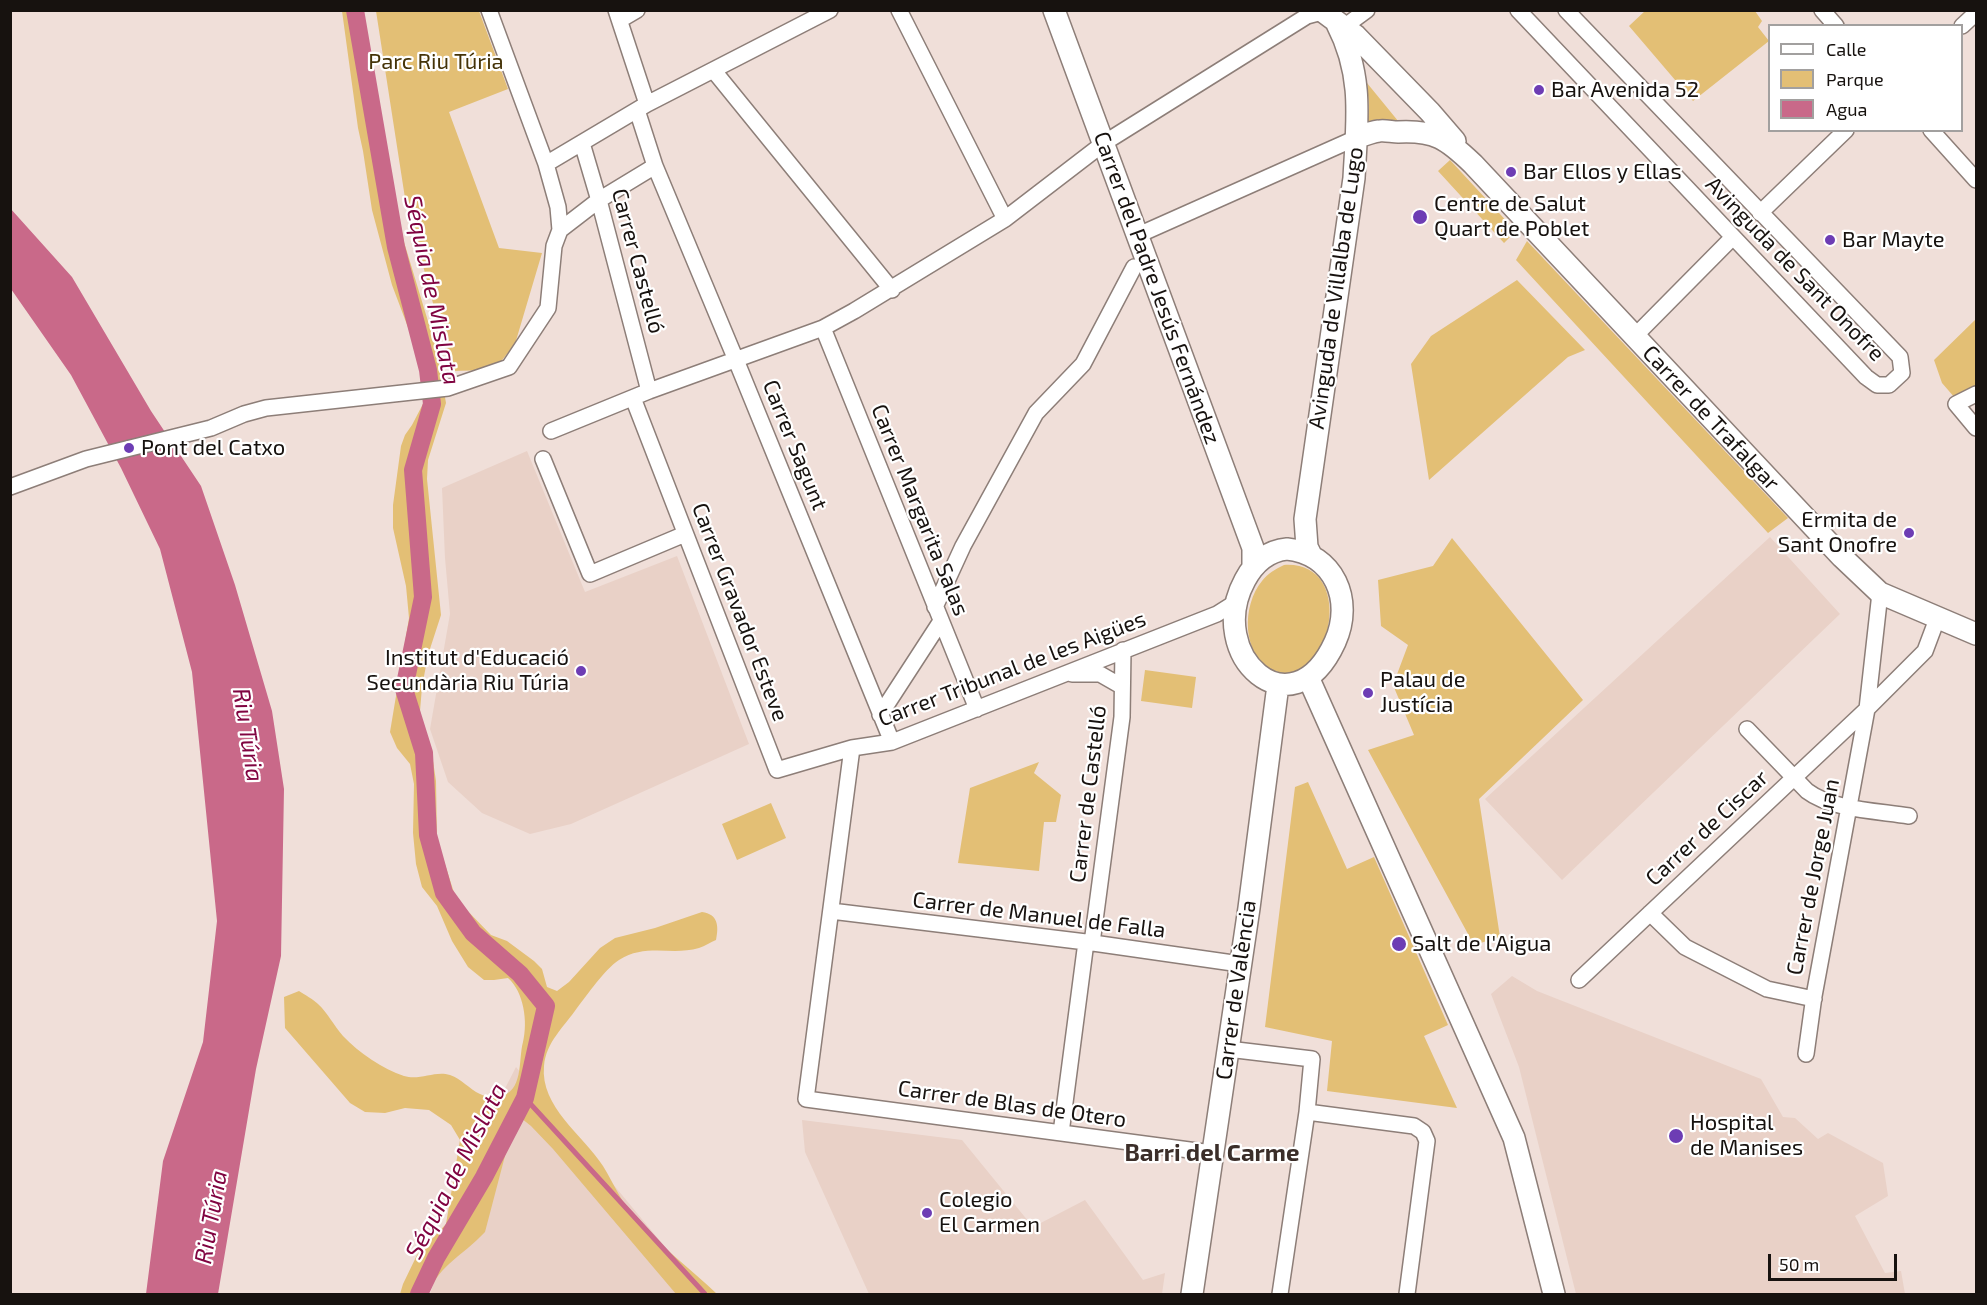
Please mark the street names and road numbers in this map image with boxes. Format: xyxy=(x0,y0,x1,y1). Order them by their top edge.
street label: Carrer del Padre Jesús Fernández xyxy=(1088,128,1226,448)
street label: Avinguda de Villalba de Lugo xyxy=(1303,145,1369,431)
street label: Avinguda de Sant Onofre xyxy=(1700,171,1890,367)
street label: Carrer Castelló xyxy=(606,186,670,336)
street label: Carrer de Trafalgar xyxy=(1637,340,1785,496)
street label: Carrer Sagunt xyxy=(757,376,833,514)
street label: Carrer Margarita Salas xyxy=(865,400,975,620)
street label: Carrer Gravador Esteve xyxy=(686,499,794,725)
street label: Carrer Tribunal de les Aigües xyxy=(874,606,1150,732)
street label: Carrer de Castelló xyxy=(1064,704,1112,884)
street label: Carrer de Ciscar xyxy=(1640,765,1774,891)
street label: Carrer de Jorge Juan xyxy=(1781,777,1845,977)
street label: Carrer de Manuel de Falla xyxy=(911,886,1167,944)
street label: Carrer de València xyxy=(1210,898,1262,1082)
street label: Carrer de Blas de Otero xyxy=(896,1075,1128,1133)

